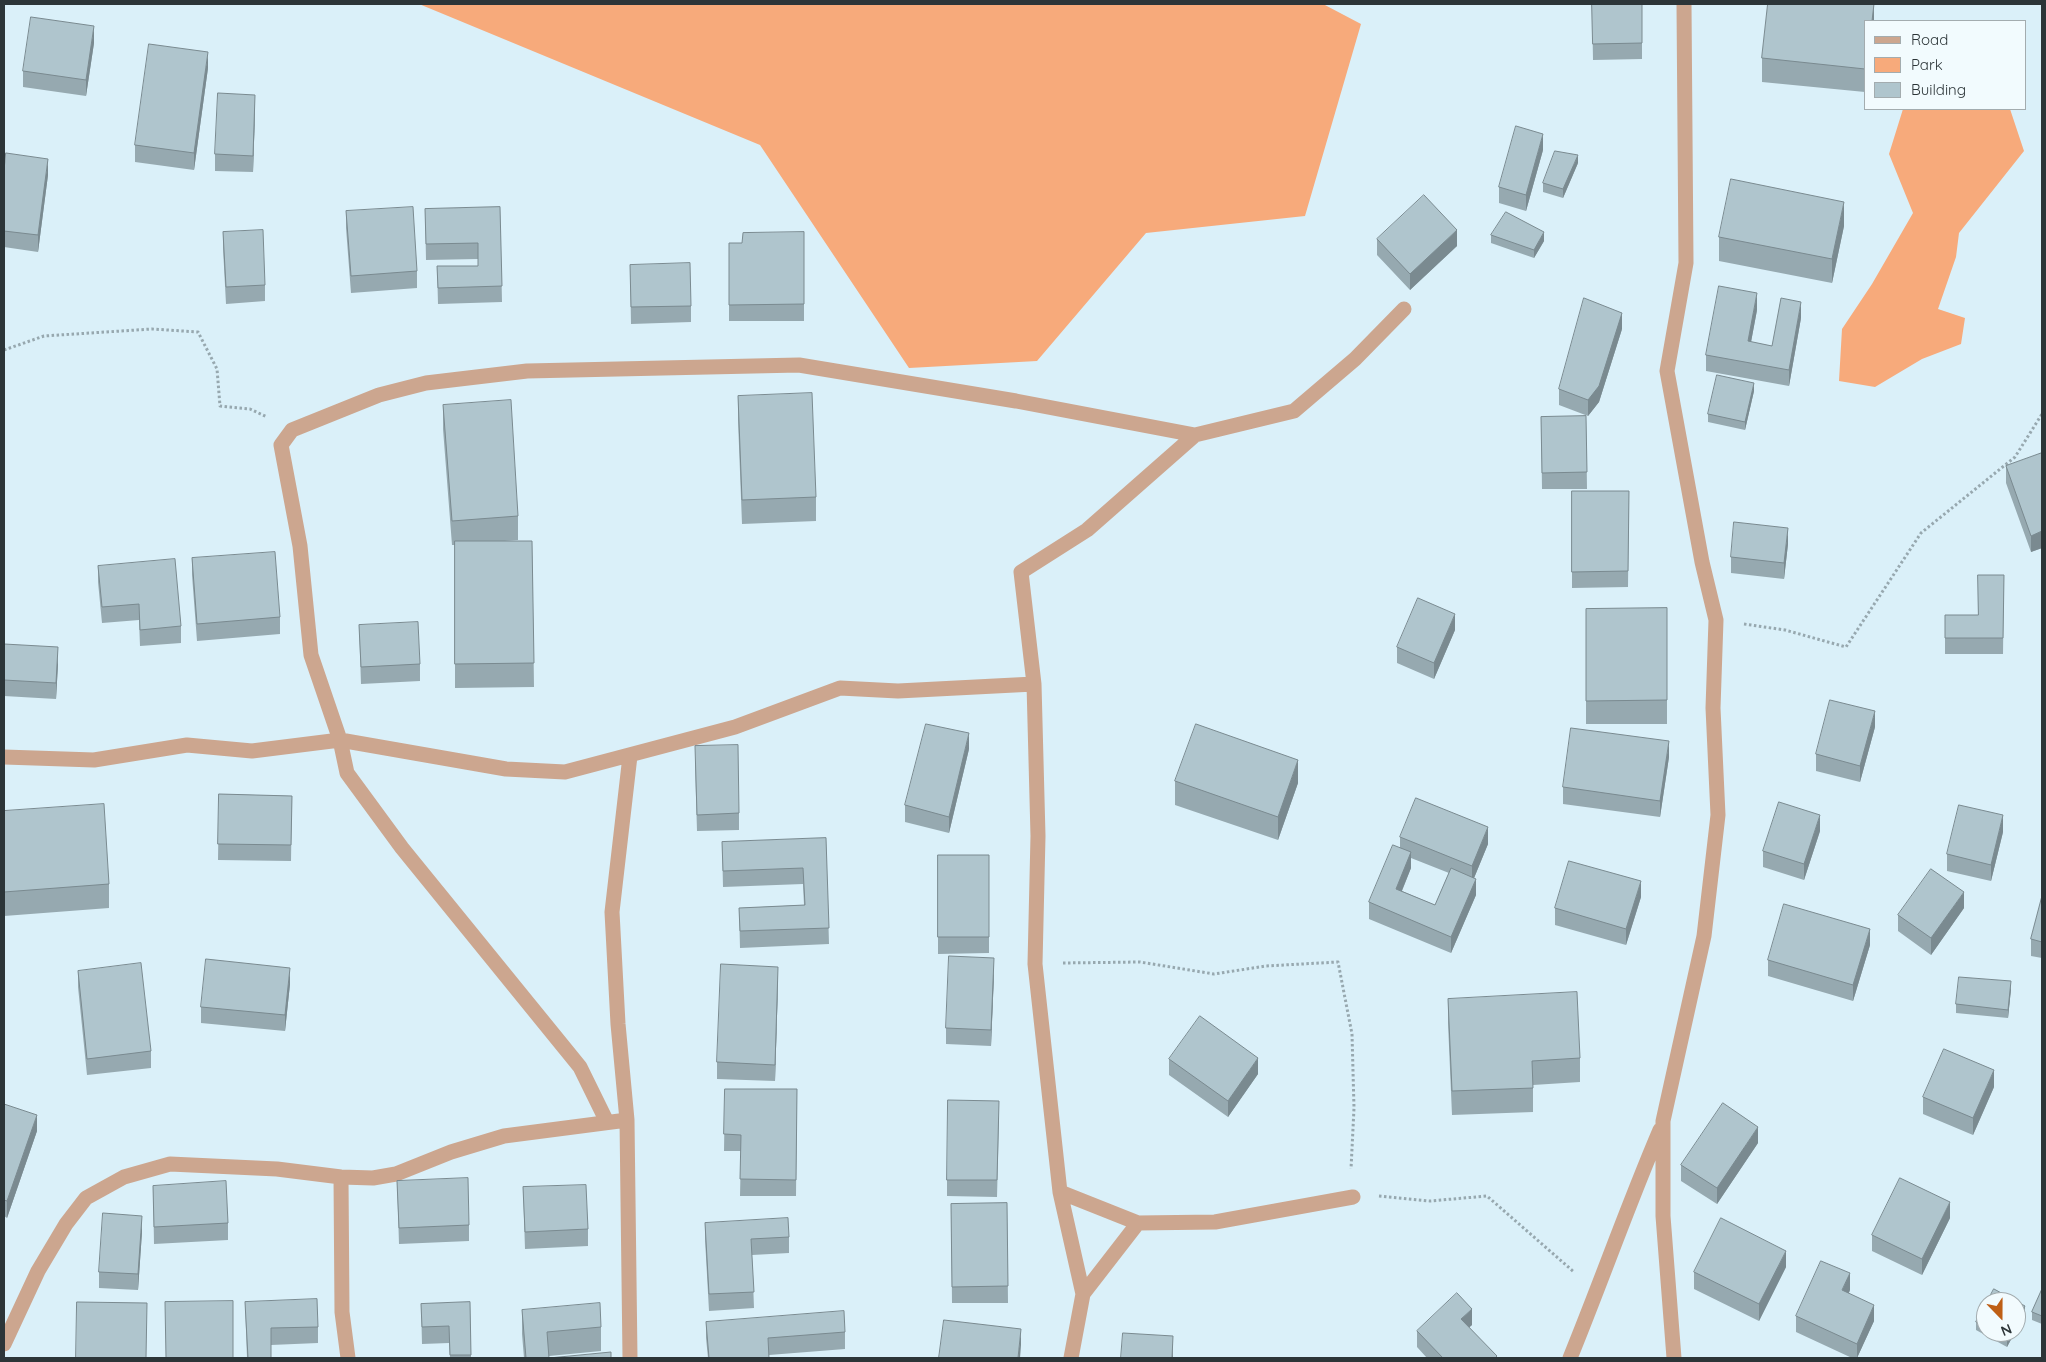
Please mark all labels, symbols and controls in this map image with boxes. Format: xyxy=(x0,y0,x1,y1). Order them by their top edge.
legend xyxy=(1864,20,2026,110)
text: Road xyxy=(1911,30,1948,49)
text: Park xyxy=(1911,55,1943,74)
text: Building xyxy=(1911,80,1966,99)
north arrow xyxy=(1976,1292,2026,1342)
text: N xyxy=(1998,1320,2014,1340)

